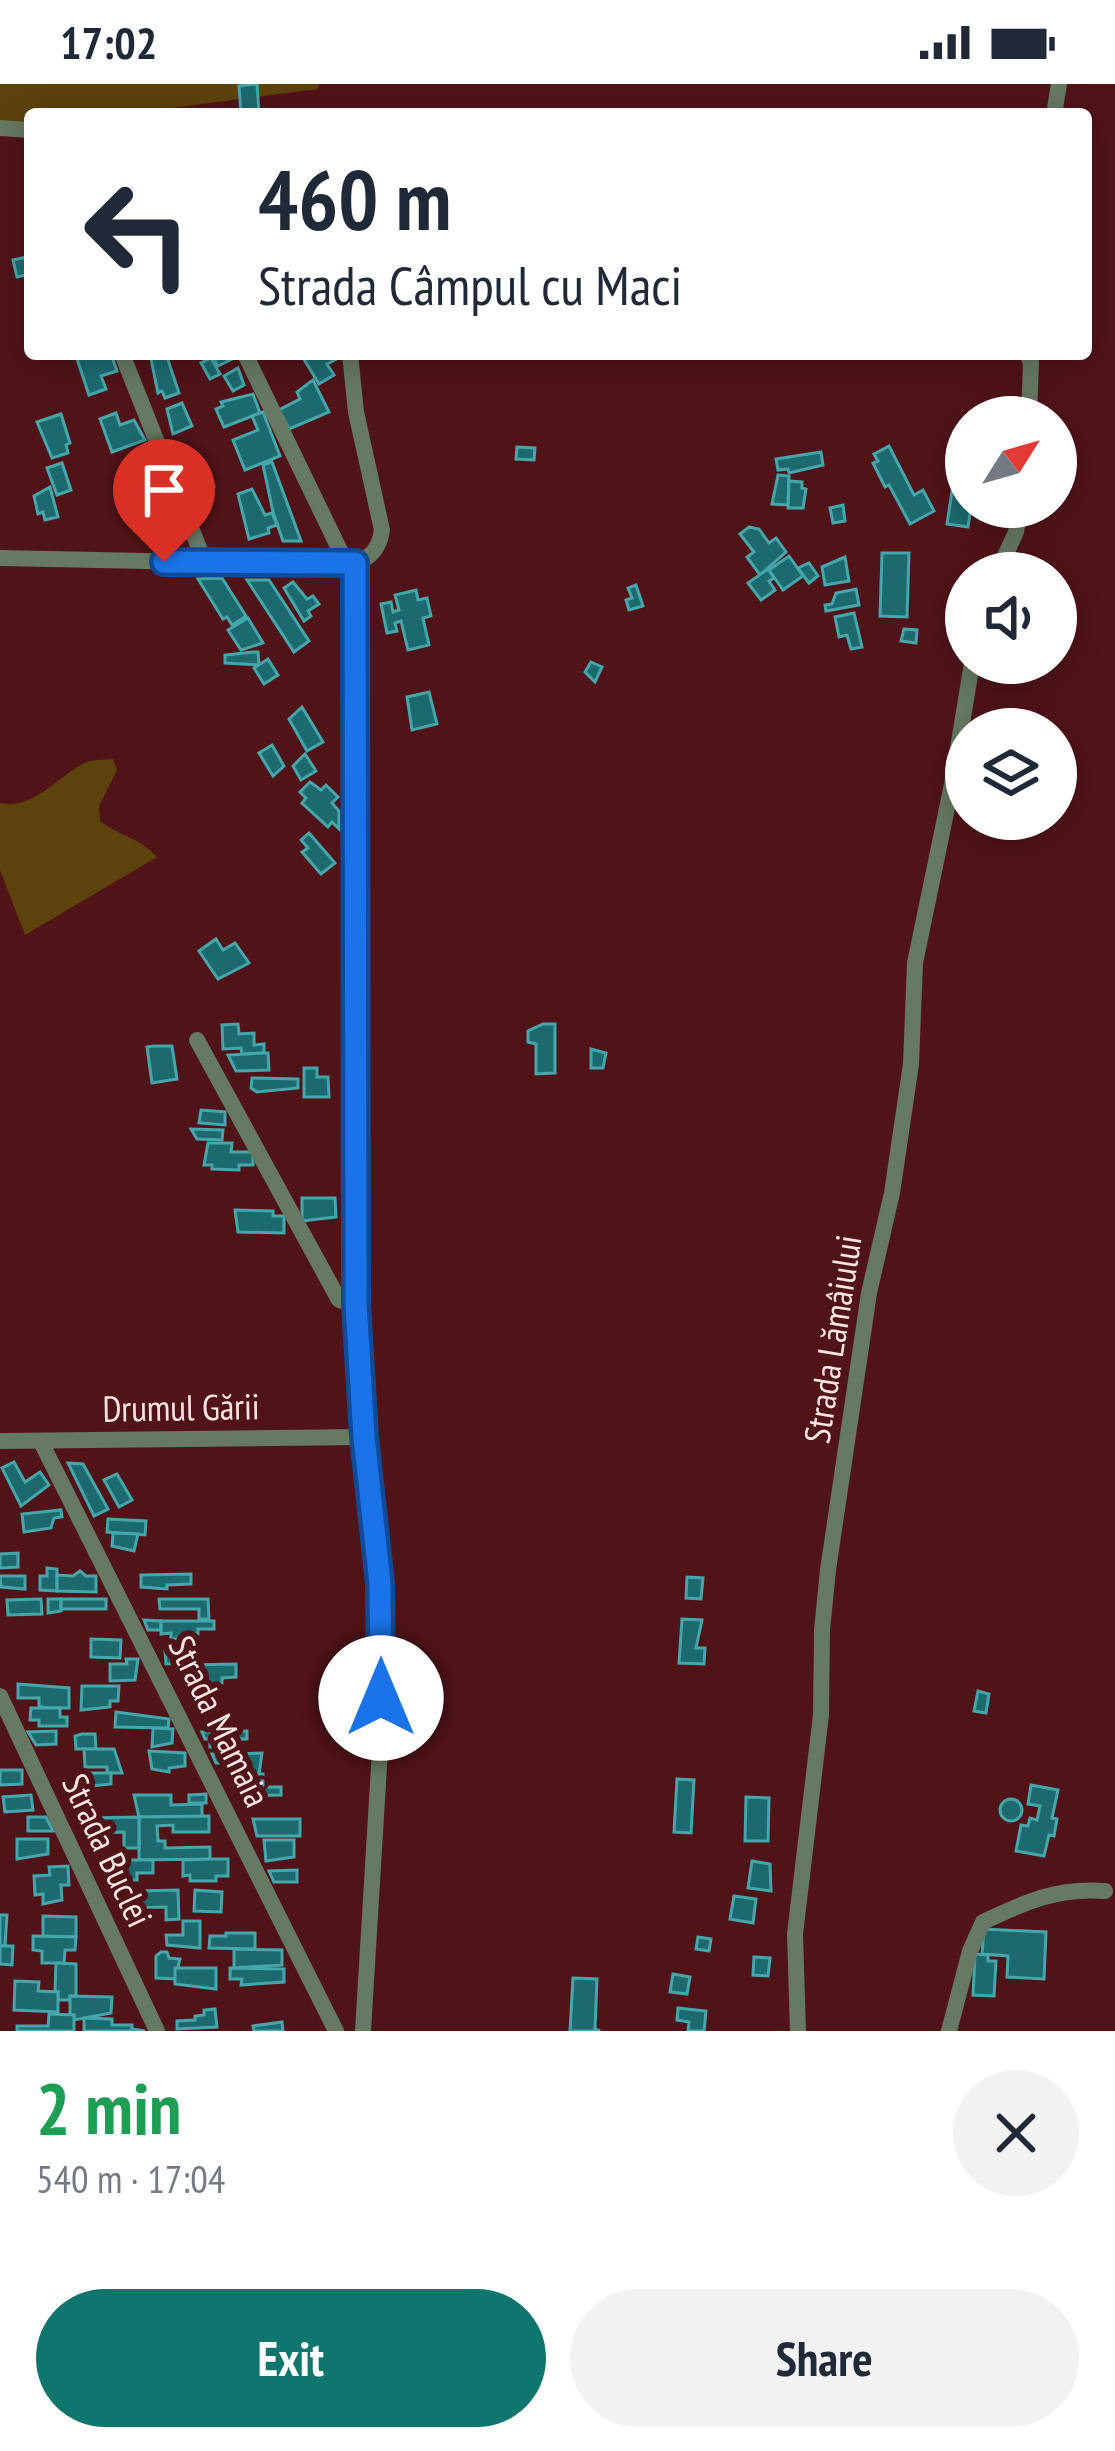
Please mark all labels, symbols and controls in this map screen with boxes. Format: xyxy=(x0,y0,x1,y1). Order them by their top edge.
text: 17:02 xyxy=(60,13,157,71)
text: 460 m xyxy=(258,144,451,253)
icon: left xyxy=(60,156,216,312)
text: Strada Câmpul cu Maci xyxy=(258,250,682,320)
north arrow xyxy=(945,396,1077,528)
map controls xyxy=(945,396,1077,840)
pin xyxy=(113,439,215,562)
icon: arrive xyxy=(131,457,197,523)
button: sound xyxy=(945,552,1077,684)
button: layers xyxy=(945,708,1077,840)
street label: Strada Lămâiului xyxy=(792,1232,872,1446)
street label: Drumul Gării xyxy=(102,1382,260,1432)
street label: Strada Mamaia xyxy=(158,1628,282,1814)
position arrow xyxy=(318,1635,444,1761)
street label: Strada Buclei xyxy=(52,1766,164,1934)
text: 2 min xyxy=(36,2061,181,2154)
button: close xyxy=(953,2070,1079,2196)
text: 540 m · 17:04 xyxy=(36,2153,225,2204)
button: Exit xyxy=(36,2289,546,2427)
button: Share xyxy=(570,2289,1079,2427)

